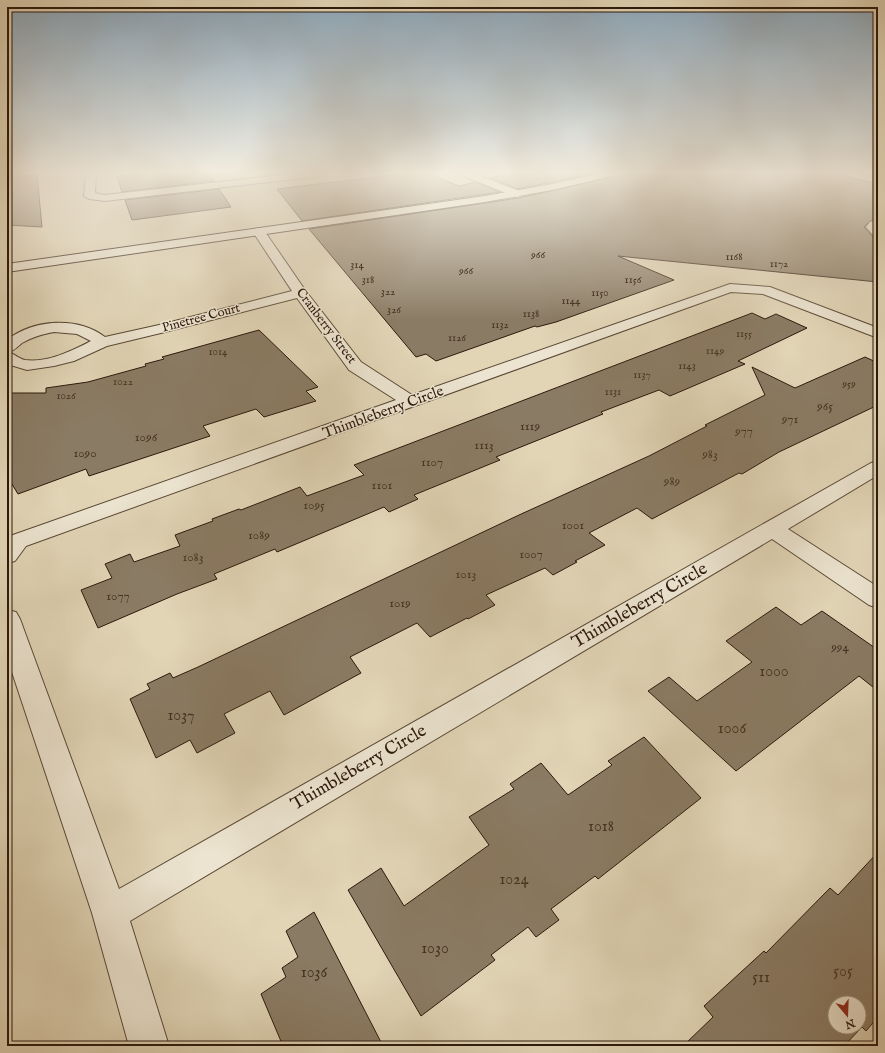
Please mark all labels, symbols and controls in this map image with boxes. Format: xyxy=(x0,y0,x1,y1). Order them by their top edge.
house number: 966 xyxy=(530,248,545,262)
house number: 1168 xyxy=(725,250,743,264)
house number: 1172 xyxy=(770,257,788,271)
house number: 314 xyxy=(350,258,364,272)
house number: 966 xyxy=(458,264,473,278)
house number: 318 xyxy=(362,273,374,287)
house number: 1156 xyxy=(625,273,642,287)
street label: Cranberry Street xyxy=(292,285,360,368)
house number: 322 xyxy=(381,285,395,299)
house number: 1150 xyxy=(591,286,609,300)
house number: 1144 xyxy=(562,294,581,308)
street label: Pinetree Court xyxy=(160,299,242,337)
house number: 326 xyxy=(387,303,401,317)
house number: 1138 xyxy=(523,307,539,321)
house number: 1132 xyxy=(491,318,509,332)
house number: 1155 xyxy=(736,327,752,341)
house number: 1126 xyxy=(448,331,466,345)
house number: 1149 xyxy=(706,344,724,358)
house number: 1014 xyxy=(209,345,228,359)
house number: 1143 xyxy=(678,359,696,373)
house number: 1137 xyxy=(633,368,651,382)
house number: 1022 xyxy=(113,375,133,389)
house number: 959 xyxy=(841,377,856,391)
street label: Thimbleberry Circle xyxy=(320,381,446,443)
house number: 1131 xyxy=(605,385,621,399)
house number: 1026 xyxy=(56,389,76,403)
house number: 965 xyxy=(816,398,833,415)
house number: 971 xyxy=(781,411,798,428)
house number: 1119 xyxy=(520,418,540,435)
house number: 977 xyxy=(734,423,753,440)
house number: 1096 xyxy=(135,429,158,446)
house number: 1113 xyxy=(474,437,494,454)
house number: 1090 xyxy=(73,445,97,462)
house number: 983 xyxy=(701,446,718,463)
house number: 1107 xyxy=(421,454,443,471)
house number: 989 xyxy=(663,473,681,490)
house number: 1101 xyxy=(372,477,393,494)
house number: 1095 xyxy=(303,497,325,514)
house number: 1001 xyxy=(562,517,584,534)
house number: 1089 xyxy=(248,527,270,544)
house number: 1007 xyxy=(519,546,543,563)
house number: 1083 xyxy=(182,549,204,566)
street label: Thimbleberry Circle xyxy=(568,558,712,654)
house number: 1013 xyxy=(456,566,477,583)
house number: 1077 xyxy=(106,588,130,605)
house number: 1019 xyxy=(389,595,411,612)
house number: 994 xyxy=(830,639,849,656)
house number: 1000 xyxy=(759,662,789,682)
house number: 1037 xyxy=(167,706,195,726)
house number: 1006 xyxy=(718,719,746,739)
street label: Thimbleberry Circle xyxy=(287,720,431,816)
house number: 1018 xyxy=(588,817,614,837)
house number: 1024 xyxy=(499,870,529,890)
house number: 1030 xyxy=(421,939,449,959)
house number: 505 xyxy=(833,962,853,982)
house number: 1036 xyxy=(301,963,327,983)
house number: 511 xyxy=(752,968,770,988)
north arrow xyxy=(827,995,867,1035)
text: N xyxy=(843,1015,858,1032)

